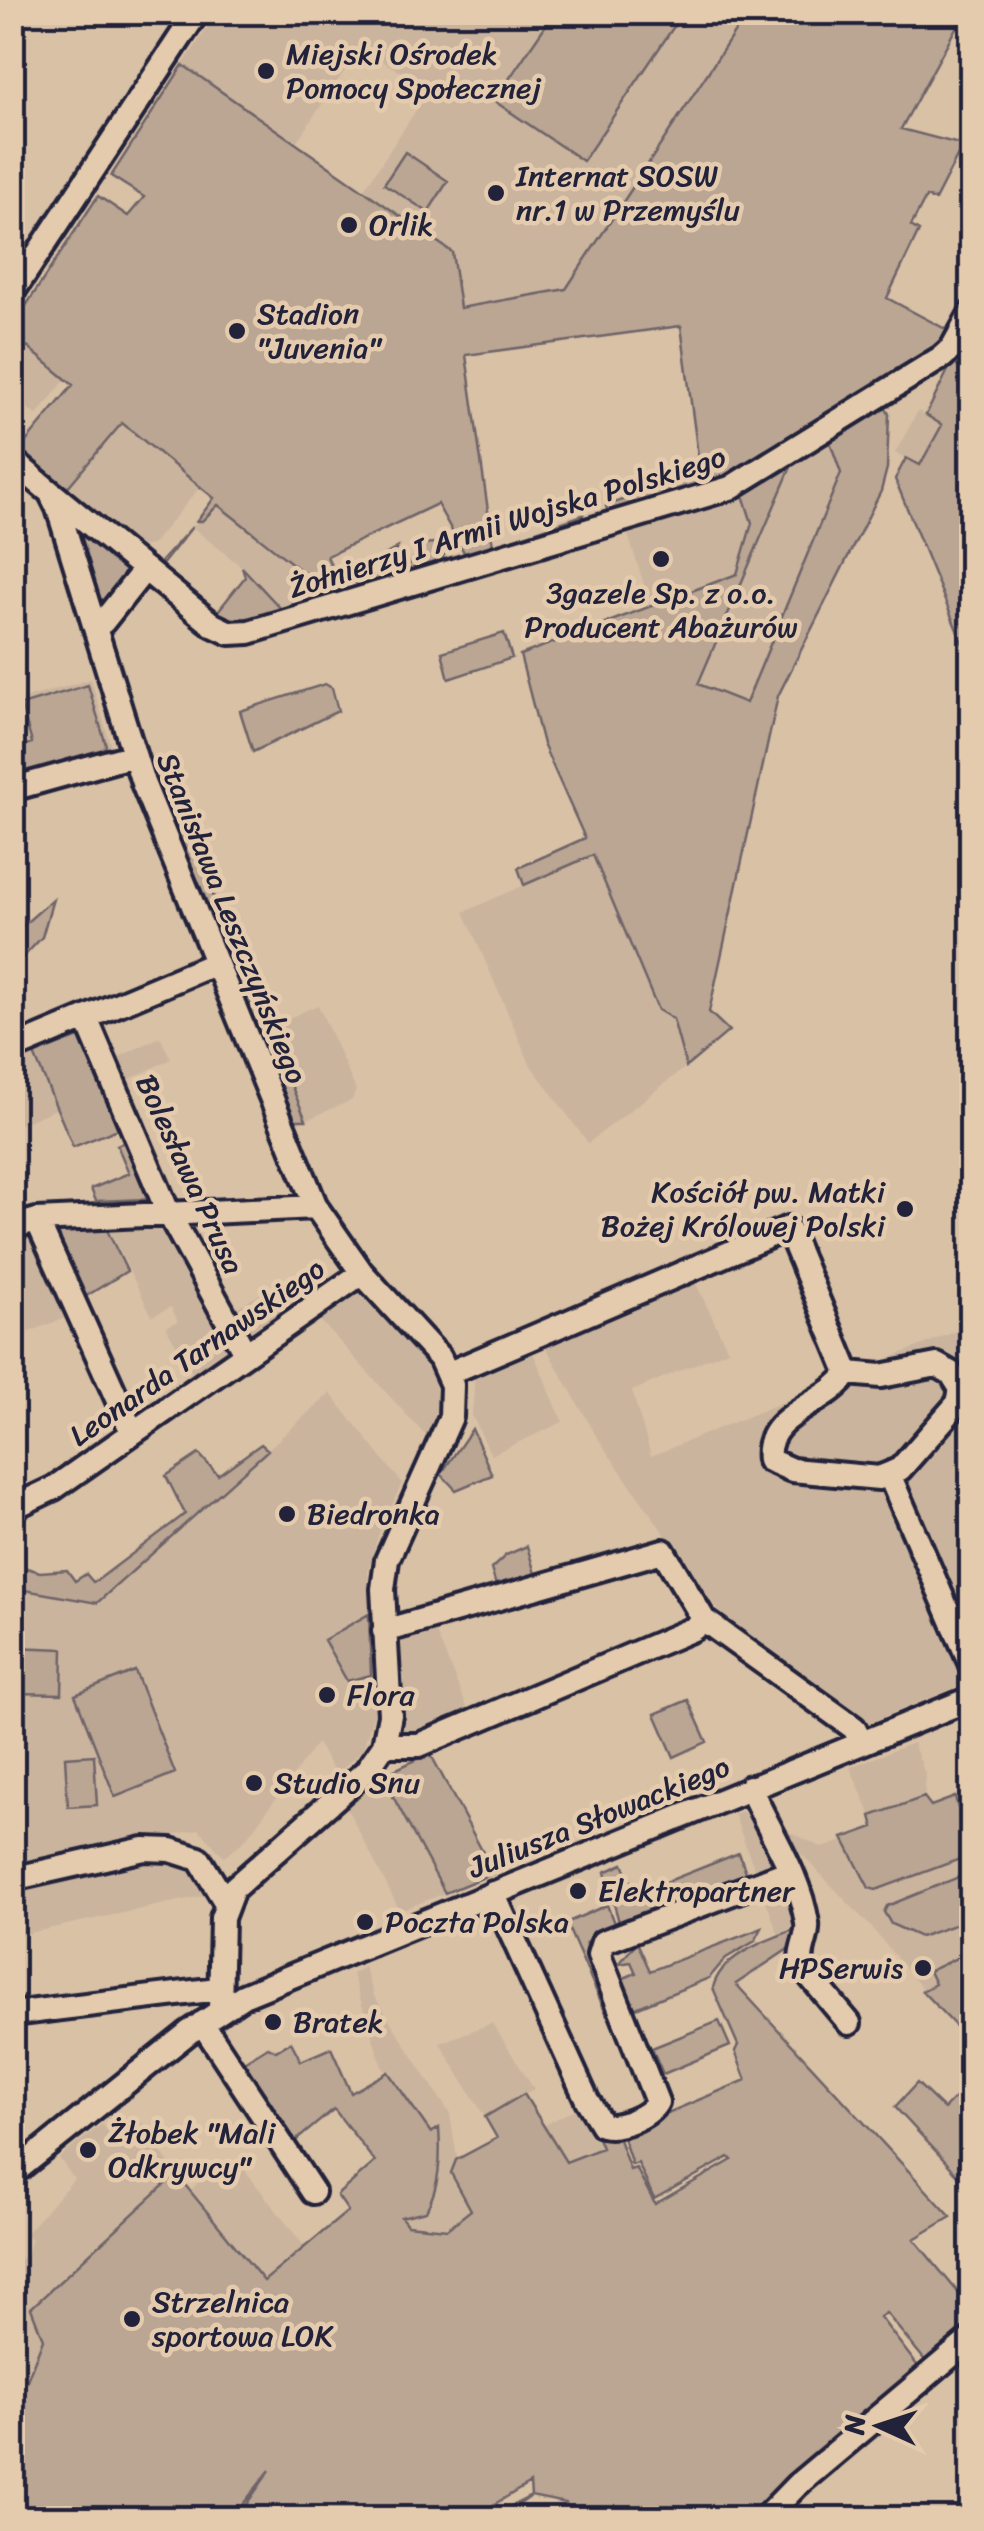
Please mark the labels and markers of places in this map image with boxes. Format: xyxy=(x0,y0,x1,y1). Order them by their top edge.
place label: Miejski Ośrodek Pomocy Społecznej xyxy=(286,27,541,115)
marker: Miejski Ośrodek Pomocy Społecznej xyxy=(255,60,277,82)
place label: Internat SOSW nr.1 w Przemyślu xyxy=(515,149,740,237)
marker: Internat SOSW nr.1 w Przemyślu xyxy=(485,182,507,204)
place label: Orlik xyxy=(369,198,434,252)
marker: Orlik xyxy=(338,214,360,236)
place label: Stadion "Juvenia" xyxy=(257,287,382,375)
marker: Stadion "Juvenia" xyxy=(226,320,248,342)
marker: 3gazele Sp. z o.o. Producent Abażurów xyxy=(650,548,672,570)
place label: 3gazele Sp. z o.o. Producent Abażurów xyxy=(524,566,798,654)
place label: Kościół pw. Matki Bożej Królowej Polski xyxy=(601,1165,887,1253)
marker: Kościół pw. Matki Bożej Królowej Polski xyxy=(894,1198,916,1220)
place label: Biedronka xyxy=(307,1487,440,1541)
marker: Biedronka xyxy=(276,1503,298,1525)
place label: Flora xyxy=(347,1668,415,1722)
marker: Flora xyxy=(316,1684,338,1706)
place label: Studio Snu xyxy=(274,1756,420,1810)
marker: Studio Snu xyxy=(243,1772,265,1794)
place label: Elektropartner xyxy=(598,1864,796,1918)
marker: Elektropartner xyxy=(567,1880,589,1902)
place label: Poczta Polska xyxy=(385,1895,569,1949)
marker: Poczta Polska xyxy=(354,1911,376,1933)
place label: HPSerwis xyxy=(779,1941,904,1995)
marker: HPSerwis xyxy=(912,1957,934,1979)
place label: Bratek xyxy=(293,1995,384,2049)
marker: Bratek xyxy=(262,2011,284,2033)
place label: Żłobek "Mali Odkrywcy" xyxy=(108,2106,277,2194)
marker: Żłobek "Mali Odkrywcy" xyxy=(77,2139,99,2161)
place label: Strzelnica sportowa LOK xyxy=(151,2275,333,2363)
marker: Strzelnica sportowa LOK xyxy=(121,2308,143,2330)

